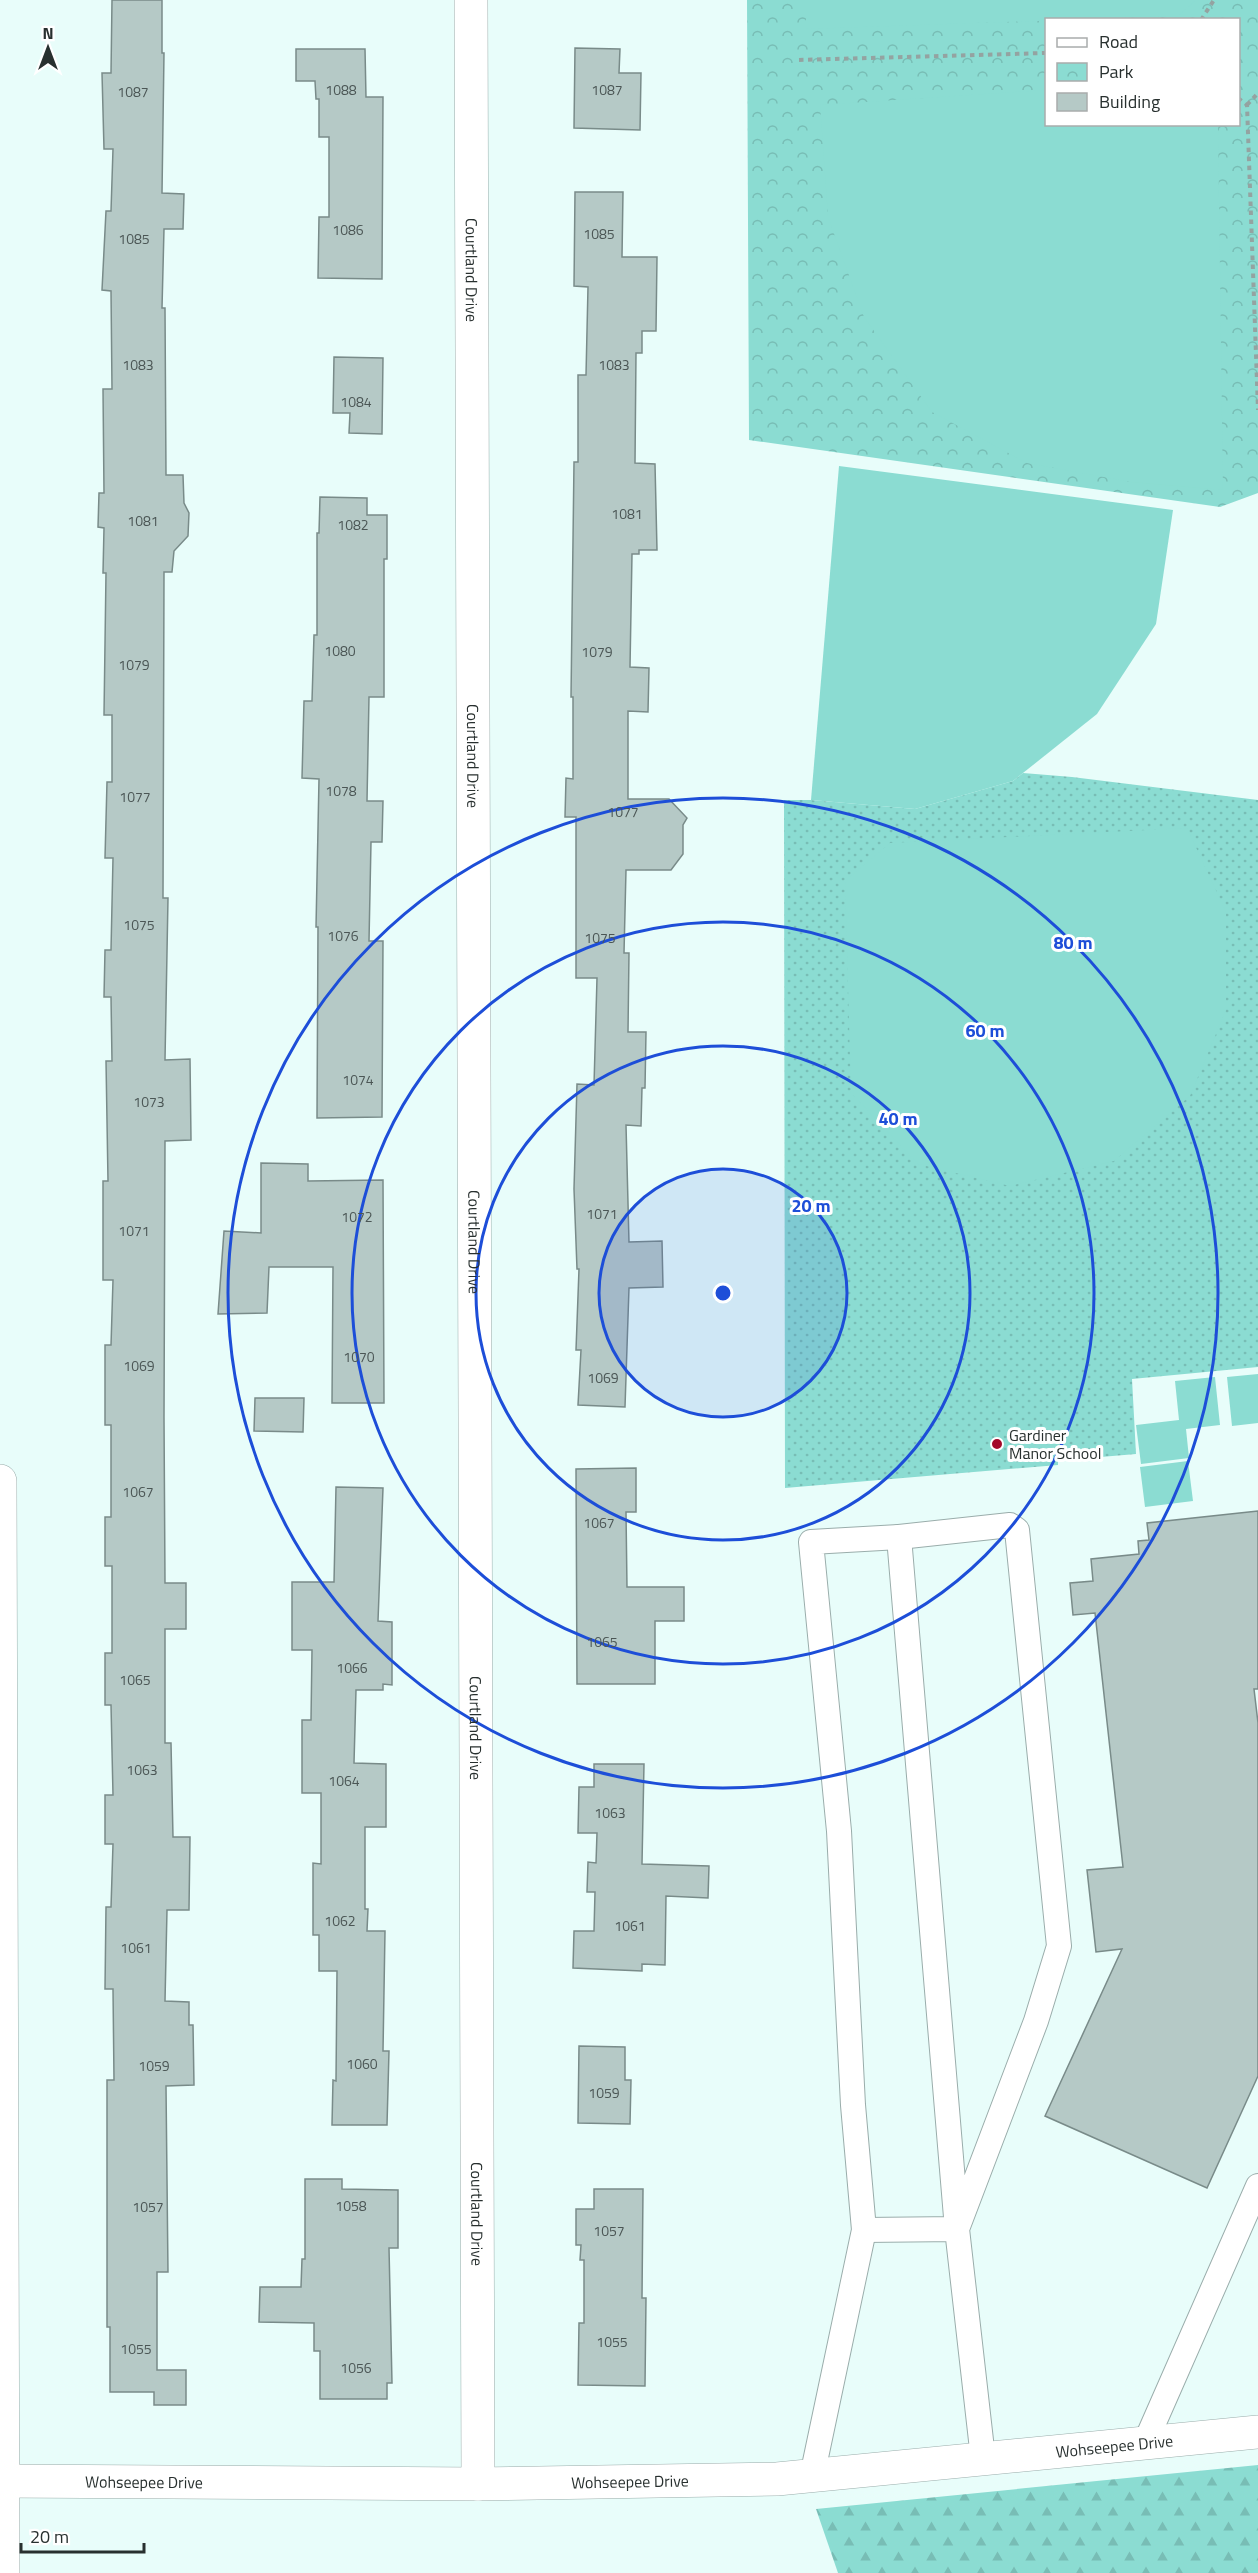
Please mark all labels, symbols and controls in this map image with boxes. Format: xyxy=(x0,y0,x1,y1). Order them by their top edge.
north arrow xyxy=(18,18,78,78)
legend xyxy=(1045,18,1240,126)
text: N xyxy=(42,21,54,45)
text: Road xyxy=(1099,28,1138,55)
text: Park xyxy=(1099,58,1134,85)
house number: 1088 xyxy=(325,79,357,100)
house number: 1087 xyxy=(591,79,623,100)
house number: 1087 xyxy=(117,81,149,102)
text: Building xyxy=(1099,88,1160,115)
street label: Courtland Drive xyxy=(460,218,484,322)
house number: 1086 xyxy=(332,219,364,240)
house number: 1085 xyxy=(583,223,615,244)
house number: 1085 xyxy=(118,228,150,249)
house number: 1083 xyxy=(122,354,154,375)
house number: 1083 xyxy=(598,354,630,375)
house number: 1084 xyxy=(340,391,372,412)
house number: 1081 xyxy=(611,503,643,524)
house number: 1081 xyxy=(127,510,159,531)
house number: 1082 xyxy=(337,514,369,535)
house number: 1080 xyxy=(324,640,356,661)
house number: 1079 xyxy=(581,641,613,662)
house number: 1079 xyxy=(118,654,150,675)
street label: Courtland Drive xyxy=(461,704,485,808)
house number: 1078 xyxy=(325,780,357,801)
house number: 1077 xyxy=(119,786,151,807)
house number: 1077 xyxy=(607,801,639,822)
house number: 1075 xyxy=(123,914,155,935)
house number: 1076 xyxy=(327,925,359,946)
house number: 1075 xyxy=(584,927,616,948)
text: 80 m xyxy=(1053,929,1093,956)
text: 60 m xyxy=(965,1017,1005,1044)
house number: 1074 xyxy=(342,1069,374,1090)
house number: 1073 xyxy=(133,1091,165,1112)
text: 40 m xyxy=(878,1105,918,1132)
street label: Courtland Drive xyxy=(462,1190,487,1294)
text: 20 m xyxy=(791,1192,831,1219)
house number: 1071 xyxy=(586,1203,618,1224)
house number: 1072 xyxy=(341,1206,373,1227)
house number: 1071 xyxy=(118,1220,150,1241)
centre of rings xyxy=(713,1283,733,1303)
house number: 1070 xyxy=(343,1346,375,1367)
house number: 1069 xyxy=(123,1355,155,1376)
house number: 1069 xyxy=(587,1367,619,1388)
place label: Gardiner Manor School xyxy=(1009,1423,1101,1465)
marker: Gardiner Manor School xyxy=(990,1437,1004,1451)
house number: 1067 xyxy=(122,1481,154,1502)
house number: 1067 xyxy=(583,1512,615,1533)
house number: 1065 xyxy=(586,1631,618,1652)
house number: 1066 xyxy=(336,1657,368,1678)
house number: 1065 xyxy=(119,1669,151,1690)
street label: Courtland Drive xyxy=(464,1676,488,1780)
house number: 1063 xyxy=(126,1759,158,1780)
house number: 1064 xyxy=(328,1770,360,1791)
house number: 1063 xyxy=(594,1802,626,1823)
house number: 1062 xyxy=(324,1910,356,1931)
house number: 1061 xyxy=(614,1915,646,1936)
house number: 1061 xyxy=(120,1937,152,1958)
house number: 1060 xyxy=(346,2053,378,2074)
house number: 1059 xyxy=(138,2055,170,2076)
house number: 1059 xyxy=(588,2082,620,2103)
street label: Courtland Drive xyxy=(465,2162,489,2266)
house number: 1058 xyxy=(335,2195,367,2216)
house number: 1057 xyxy=(132,2196,164,2217)
house number: 1057 xyxy=(593,2220,625,2241)
house number: 1055 xyxy=(596,2331,628,2352)
house number: 1055 xyxy=(120,2338,152,2359)
house number: 1056 xyxy=(340,2357,372,2378)
street label: Wohseepee Drive xyxy=(1055,2428,1174,2464)
street label: Wohseepee Drive xyxy=(571,2468,689,2494)
street label: Wohseepee Drive xyxy=(85,2470,203,2494)
scale bar xyxy=(21,2516,144,2554)
text: 20 m xyxy=(30,2523,69,2550)

